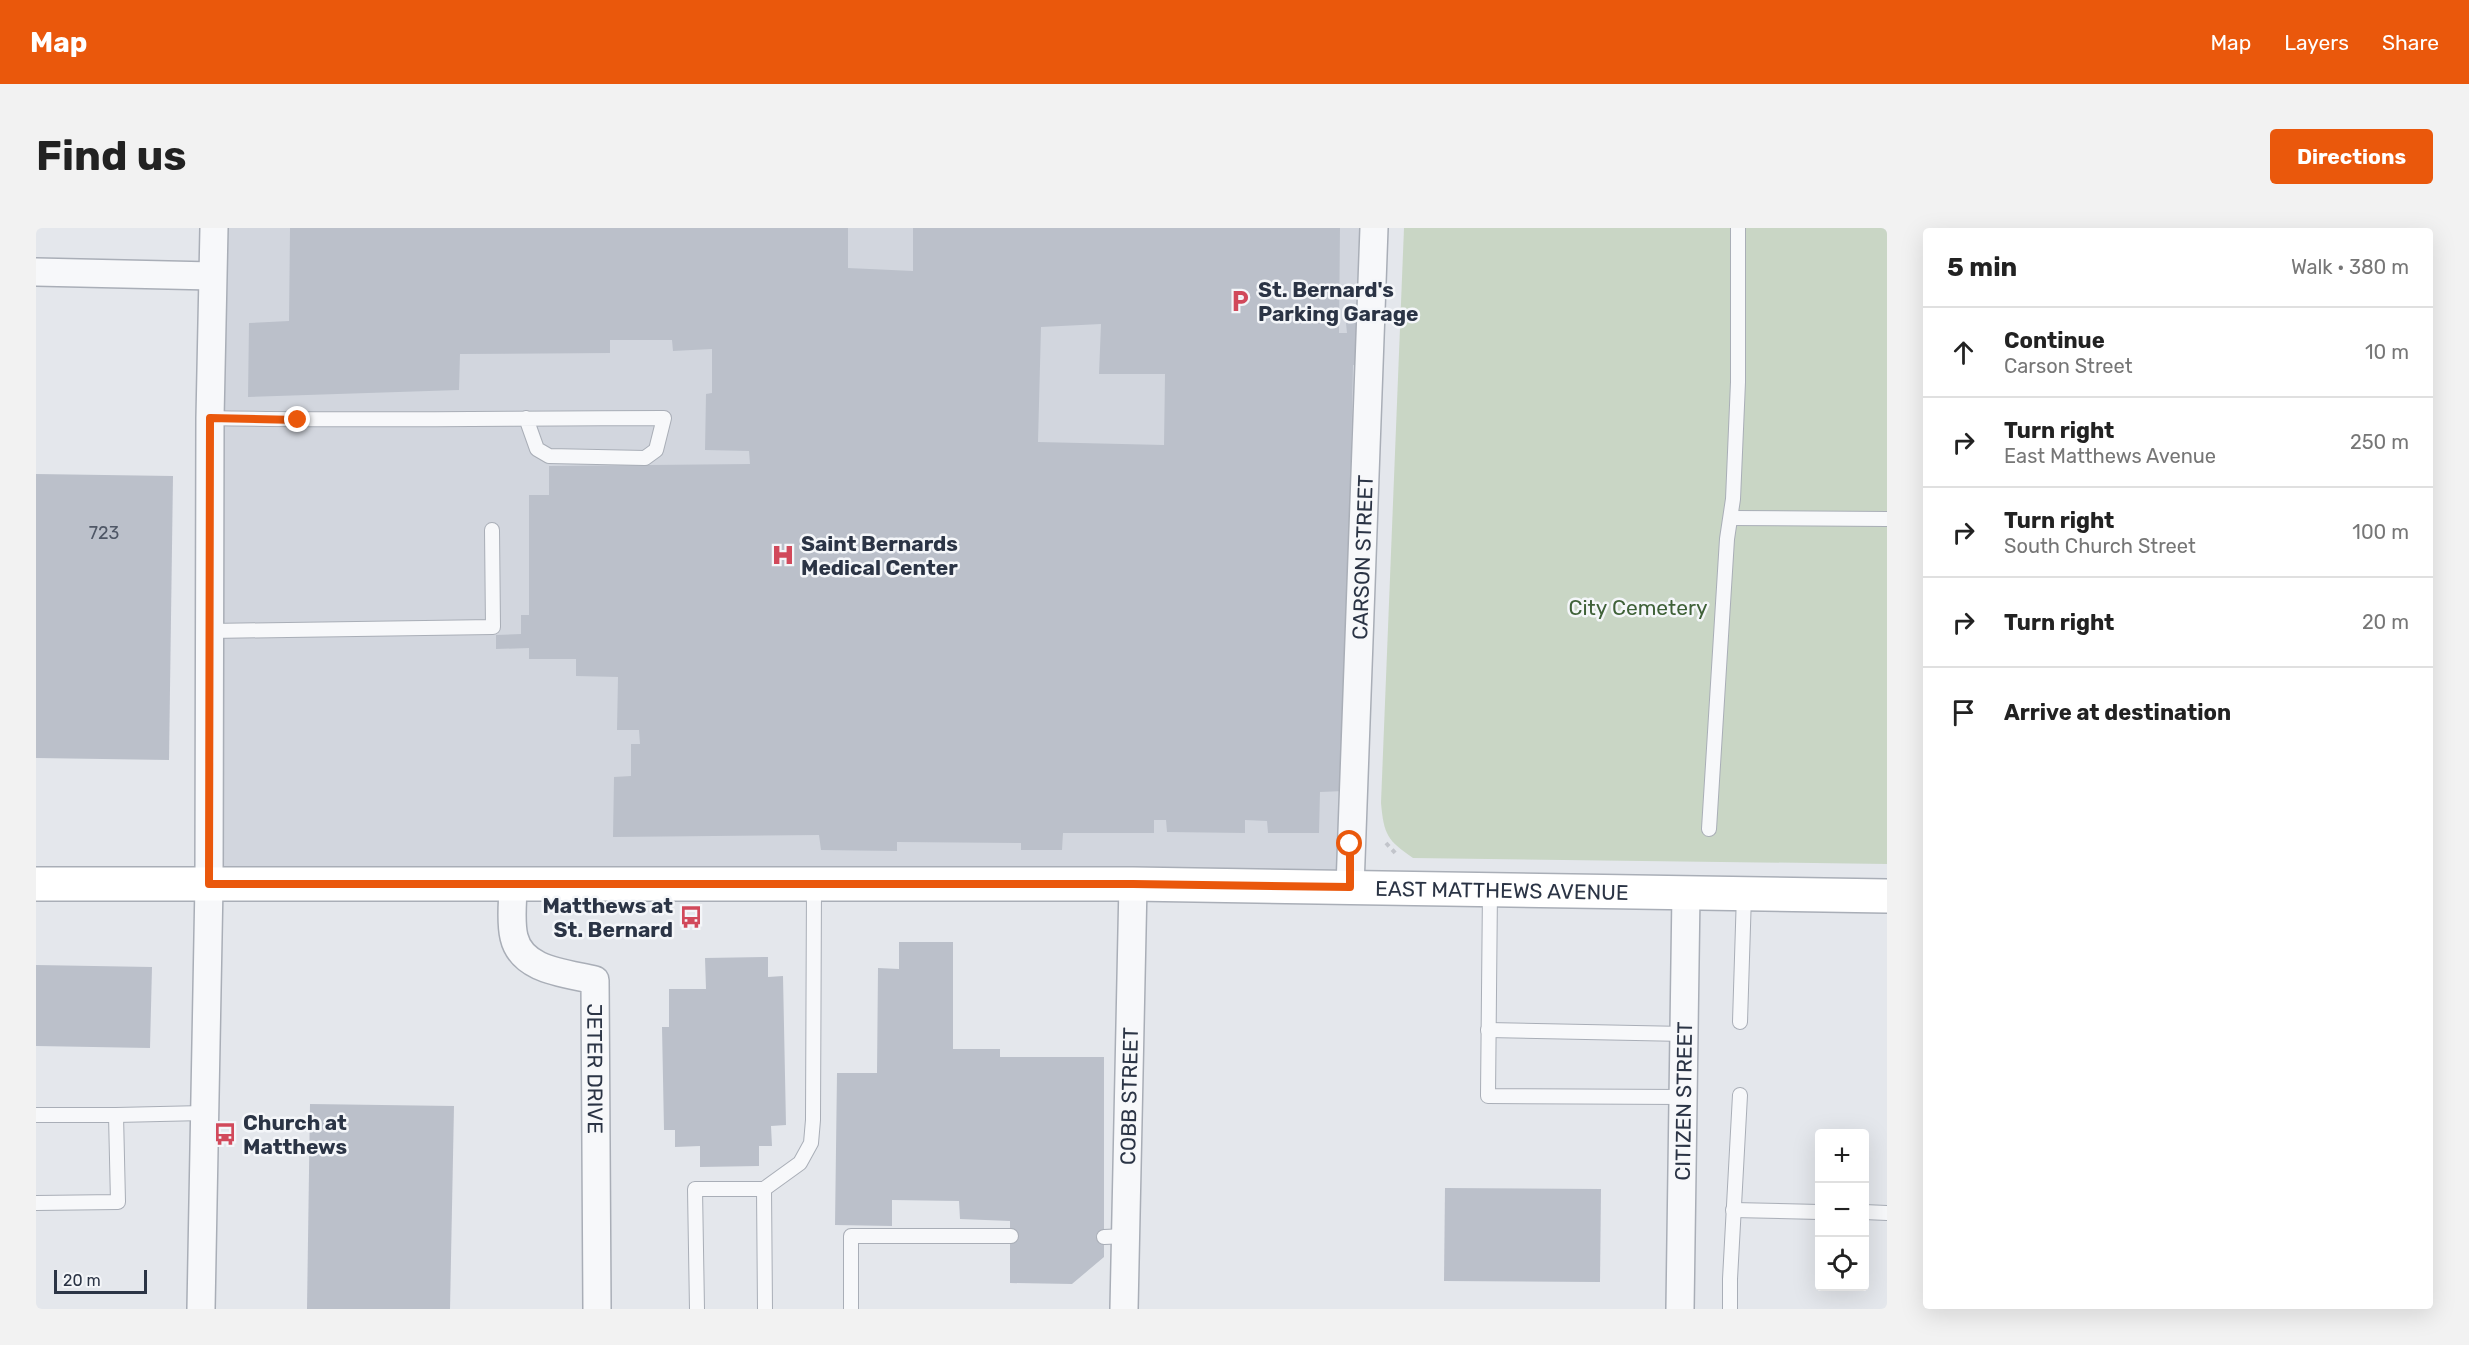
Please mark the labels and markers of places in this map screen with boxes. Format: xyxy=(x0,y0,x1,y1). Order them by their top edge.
place label: St. Bernard's Parking Garage xyxy=(1258,277,1419,326)
parking icon: St. Bernard's Parking Garage xyxy=(1227,288,1253,314)
place label: Saint Bernards Medical Center xyxy=(801,531,958,580)
hospital icon: Saint Bernards Medical Center xyxy=(770,542,796,568)
place label: Matthews at St. Bernard xyxy=(542,893,673,942)
bus stop icon: Matthews at St. Bernard xyxy=(678,904,704,930)
place label: Church at Matthews xyxy=(243,1110,347,1159)
bus stop icon: Church at Matthews xyxy=(212,1121,238,1147)

